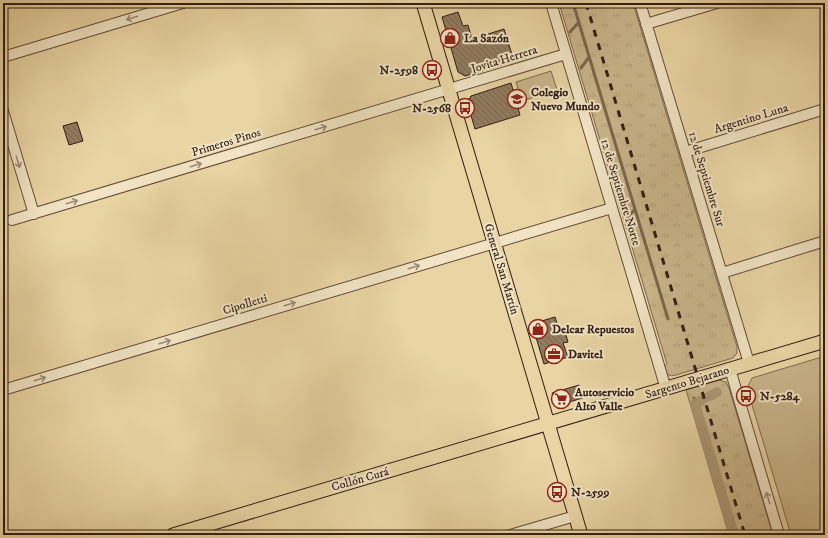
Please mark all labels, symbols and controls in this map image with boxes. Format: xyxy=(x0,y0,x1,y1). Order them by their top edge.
one-way arrow xyxy=(126,15,139,22)
shop icon: La Sazón xyxy=(439,27,461,49)
place label: La Sazón xyxy=(464,31,510,46)
street label: Jovita Herrera xyxy=(468,42,540,77)
bus stop icon: N-2598 xyxy=(421,59,443,81)
place label: N-2598 xyxy=(379,63,418,78)
place label: Colegio Nuevo Mundo xyxy=(531,85,600,114)
school or university icon: Colegio Nuevo Mundo xyxy=(506,88,528,110)
bus stop icon: N-2568 xyxy=(454,97,476,119)
street label: Argentino Luna xyxy=(712,100,791,137)
place label: N-2568 xyxy=(412,101,451,116)
one-way arrow xyxy=(314,124,327,131)
street label: Primeros Pinos xyxy=(190,125,263,160)
street label: 12 de Septiembre Sur xyxy=(685,130,728,229)
street label: 12 de Septiembre Norte xyxy=(597,137,644,247)
one-way arrow xyxy=(15,155,22,168)
one-way arrow xyxy=(189,161,202,168)
one-way arrow xyxy=(65,198,77,206)
street label: General San Martín xyxy=(481,222,523,317)
one-way arrow xyxy=(407,263,420,270)
street label: Cipolletti xyxy=(221,291,269,318)
one-way arrow xyxy=(283,300,296,307)
shop icon: Delcar Repuestos xyxy=(527,318,549,340)
place label: Delcar Repuestos xyxy=(552,322,634,337)
one-way arrow xyxy=(158,338,171,345)
office icon: Davitel xyxy=(543,343,565,365)
place label: Davitel xyxy=(568,347,603,362)
street label: Sargento Bejarano xyxy=(643,362,731,402)
one-way arrow xyxy=(34,375,47,382)
place label: Autoservicio Alto Valle xyxy=(574,385,634,414)
bus stop icon: N-5284 xyxy=(735,385,757,407)
supermarket icon: Autoservicio Alto Valle xyxy=(550,388,572,410)
place label: N-5284 xyxy=(760,389,801,404)
street label: Collón Curá xyxy=(330,464,391,495)
bus stop icon: N-2599 xyxy=(546,481,568,503)
place label: N-2599 xyxy=(571,485,609,500)
one-way arrow xyxy=(764,491,771,504)

